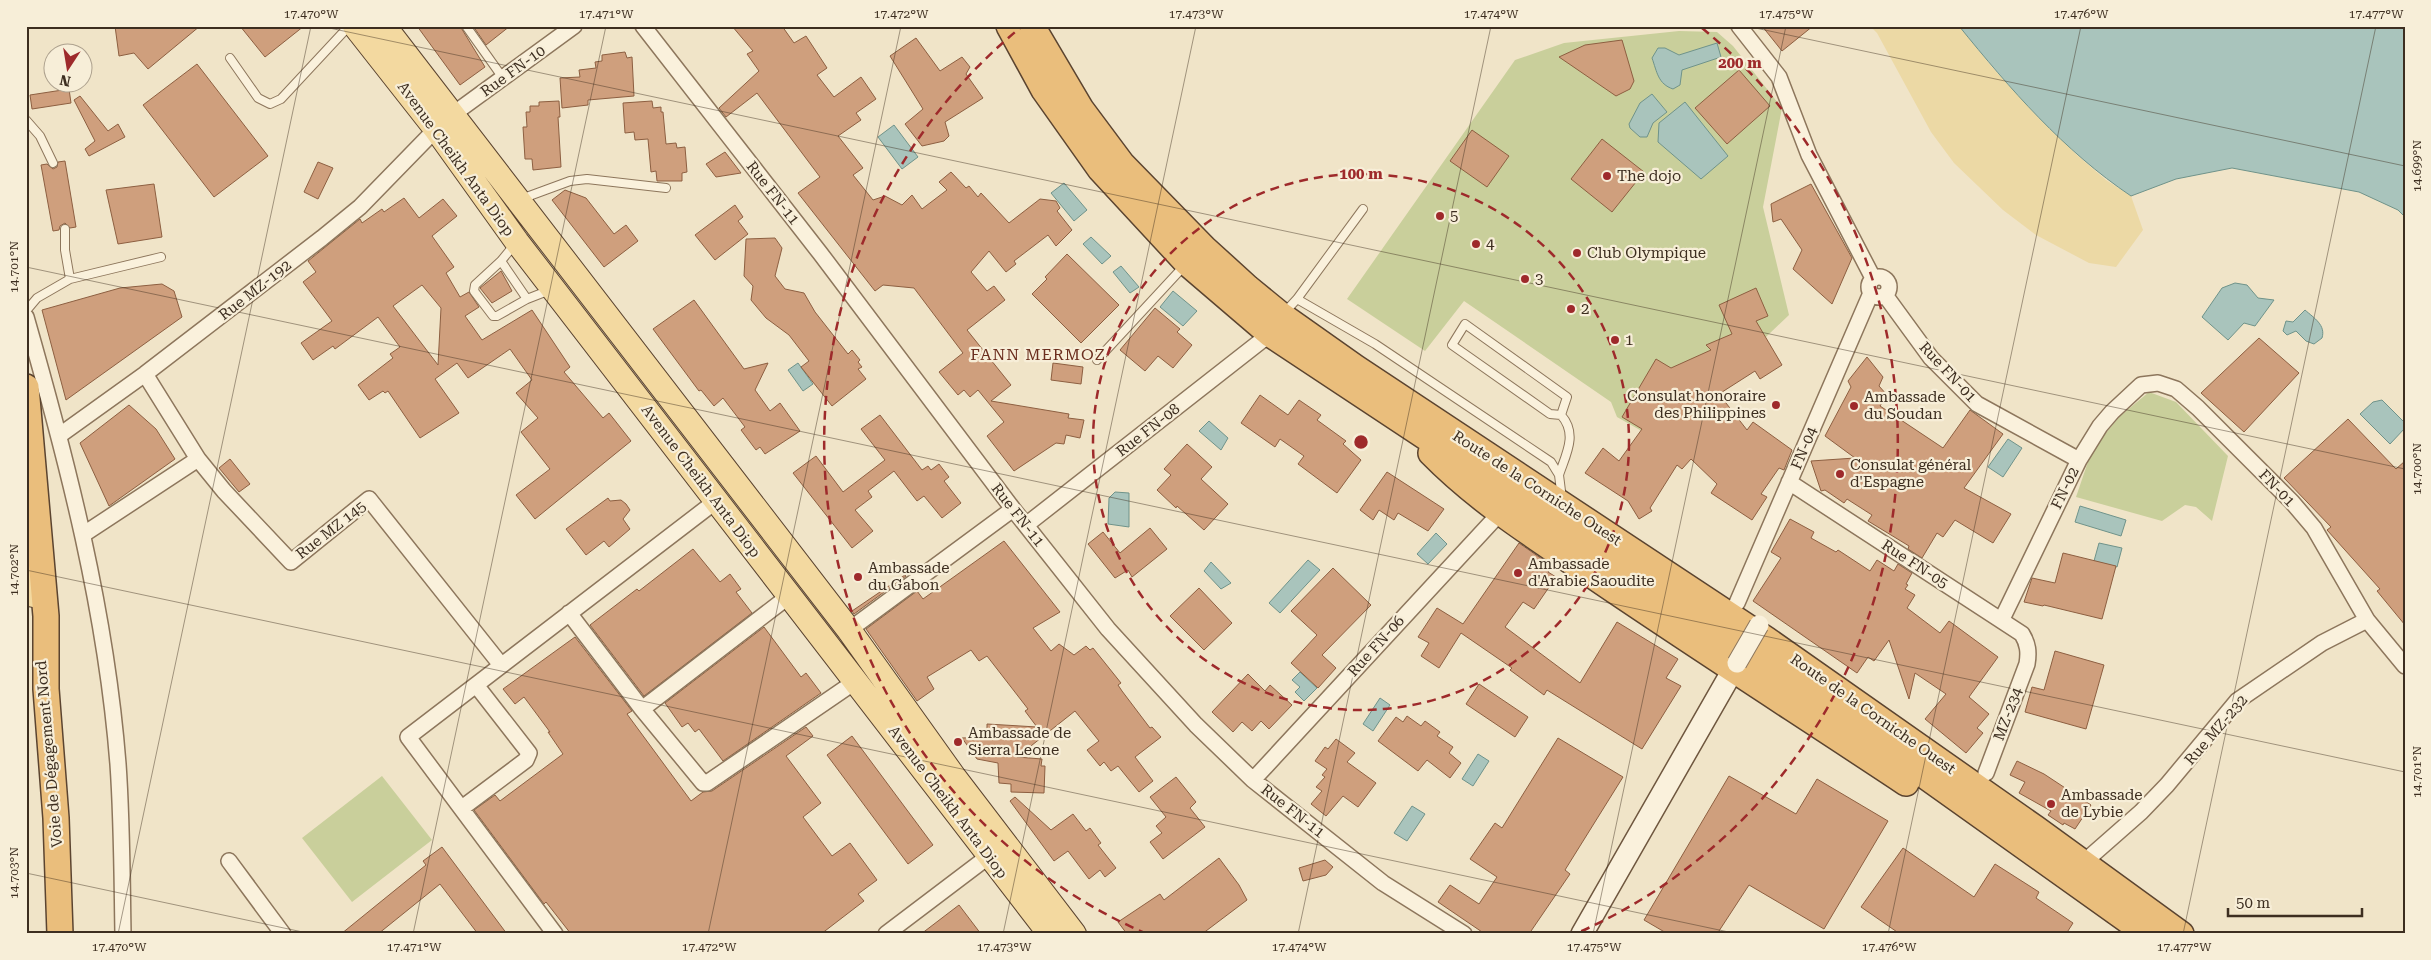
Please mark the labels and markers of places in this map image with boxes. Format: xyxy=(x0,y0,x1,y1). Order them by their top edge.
place label: The dojo xyxy=(1617,167,1681,185)
marker: The dojo xyxy=(1601,170,1613,182)
place label: 5 xyxy=(1450,207,1458,225)
marker: 5 xyxy=(1434,210,1446,222)
place label: 4 xyxy=(1486,235,1495,253)
marker: 4 xyxy=(1470,238,1482,250)
place label: Club Olympique xyxy=(1587,244,1706,262)
marker: Club Olympique xyxy=(1571,247,1583,259)
place label: 3 xyxy=(1535,270,1543,288)
marker: 3 xyxy=(1519,273,1531,285)
place label: 2 xyxy=(1581,300,1589,318)
marker: 2 xyxy=(1565,303,1577,315)
place label: 1 xyxy=(1625,331,1633,349)
marker: 1 xyxy=(1609,334,1621,346)
place label: Consulat honoraire des Philippines xyxy=(1627,387,1766,422)
place label: Ambassade du Soudan xyxy=(1864,388,1946,423)
marker: Consulat honoraire des Philippines xyxy=(1770,399,1782,411)
marker: Ambassade du Soudan xyxy=(1848,400,1860,412)
centre of rings xyxy=(1352,433,1370,451)
place label: Consulat général d'Espagne xyxy=(1850,456,1972,491)
marker: Consulat général d'Espagne xyxy=(1834,468,1846,480)
place label: Ambassade d'Arabie Saoudite xyxy=(1528,555,1655,590)
place label: Ambassade du Gabon xyxy=(868,559,950,594)
marker: Ambassade d'Arabie Saoudite xyxy=(1512,567,1524,579)
marker: Ambassade du Gabon xyxy=(852,571,864,583)
place label: Ambassade de Sierra Leone xyxy=(968,724,1071,759)
marker: Ambassade de Sierra Leone xyxy=(952,736,964,748)
place label: Ambassade de Lybie xyxy=(2061,786,2143,821)
marker: Ambassade de Lybie xyxy=(2045,798,2057,810)

